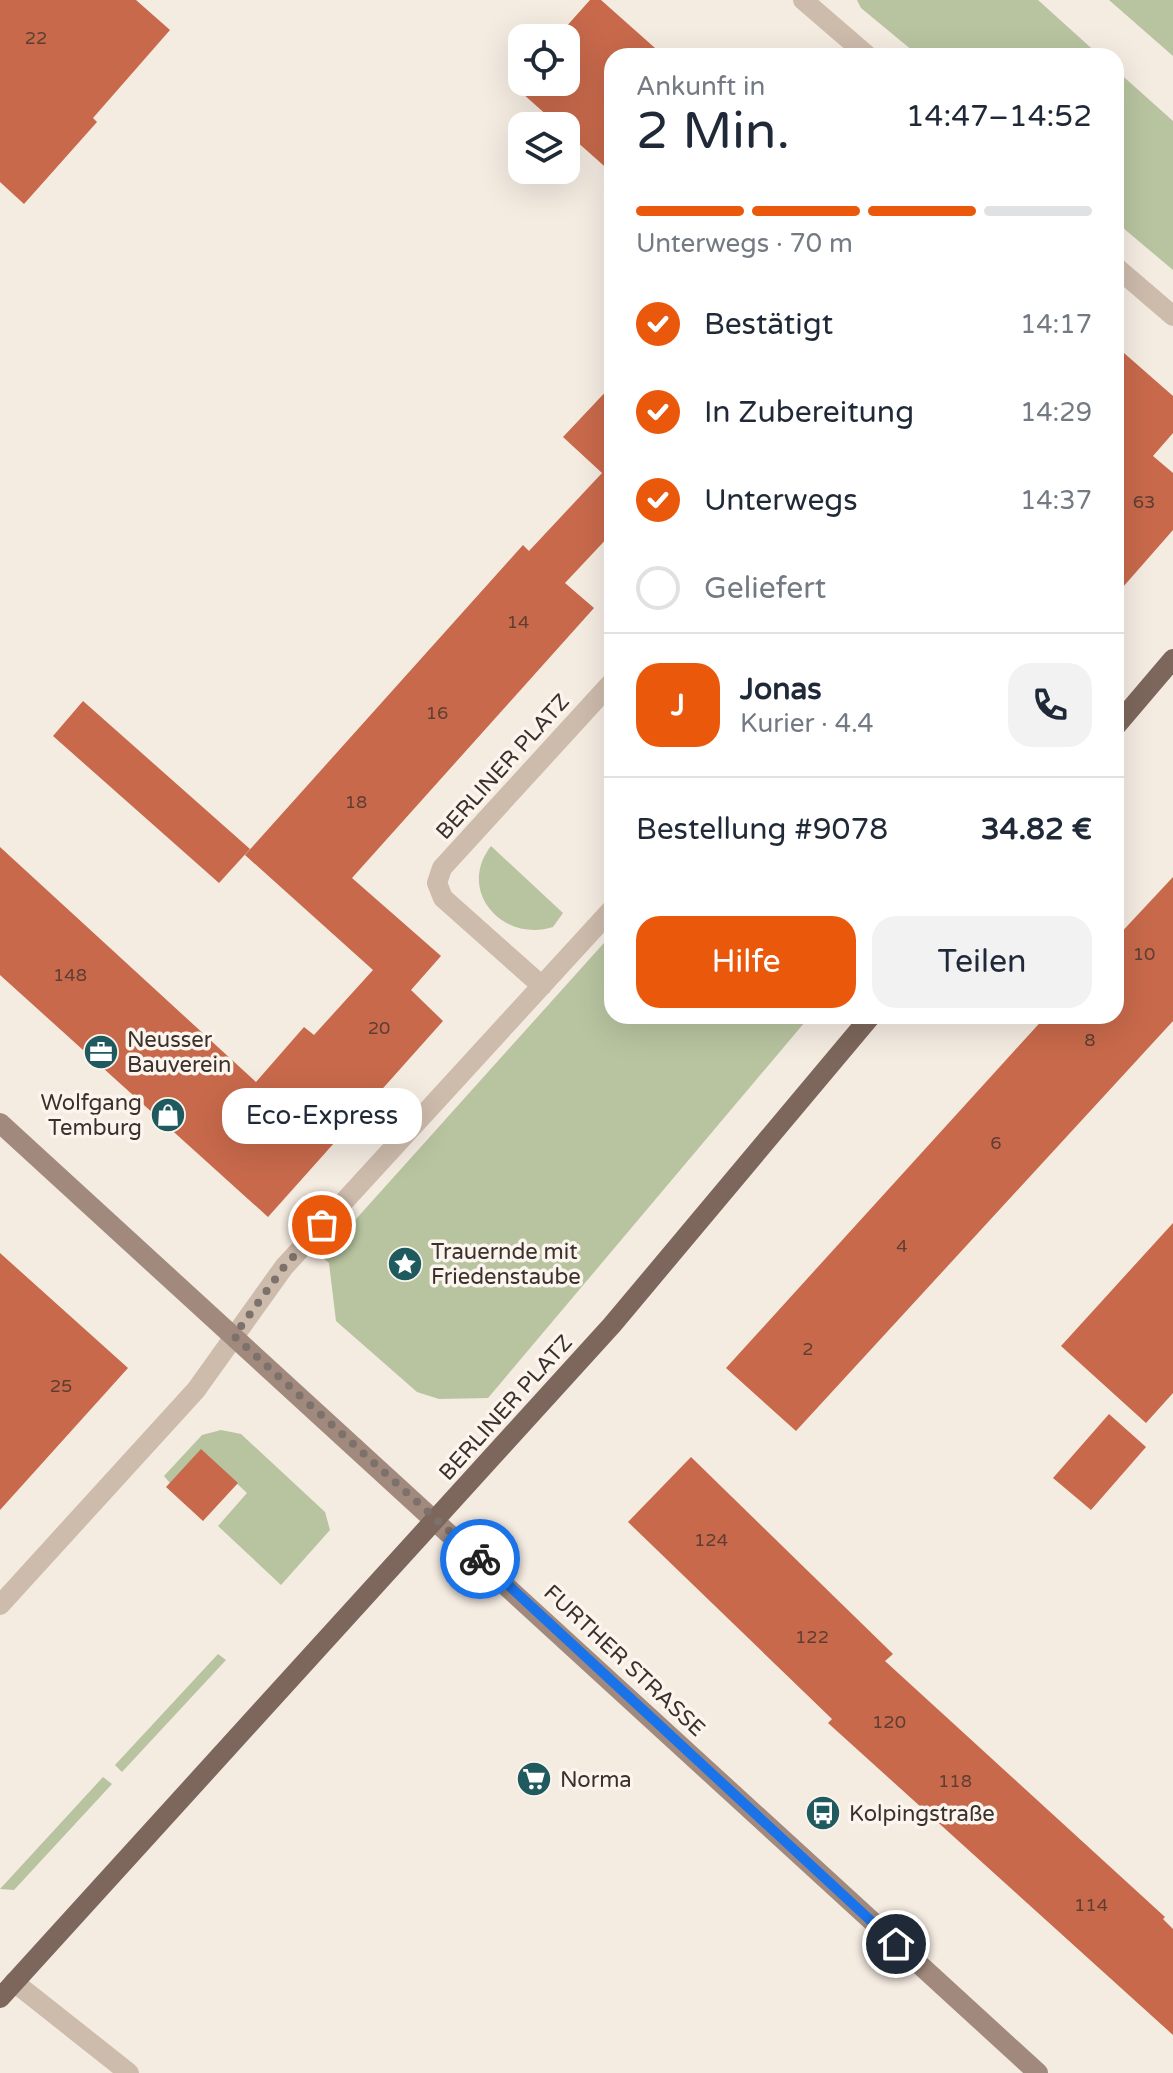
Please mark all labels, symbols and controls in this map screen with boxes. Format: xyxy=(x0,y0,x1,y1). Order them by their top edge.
map controls xyxy=(508,24,580,184)
button: locate xyxy=(508,24,580,96)
house number: 22 xyxy=(25,27,47,49)
text: Ankunft in xyxy=(636,71,765,102)
text: 14:47–14:52 xyxy=(906,98,1092,135)
text: 2 Min. xyxy=(636,100,790,163)
button: layers xyxy=(508,112,580,184)
text: Unterwegs · 70 m xyxy=(636,228,853,259)
icon: check xyxy=(636,302,680,346)
text: Bestätigt xyxy=(704,306,833,343)
text: 14:17 xyxy=(1020,309,1092,340)
icon: check xyxy=(636,390,680,434)
text: In Zubereitung xyxy=(704,394,914,431)
text: 14:29 xyxy=(1020,397,1092,428)
icon: check xyxy=(636,478,680,522)
text: Unterwegs xyxy=(704,482,858,519)
text: 14:37 xyxy=(1020,485,1092,516)
house number: 63 xyxy=(1133,491,1155,513)
text: Geliefert xyxy=(704,570,826,607)
house number: 14 xyxy=(507,611,529,633)
button: phone xyxy=(1008,663,1092,747)
text: Jonas xyxy=(740,671,822,708)
text: J xyxy=(671,687,685,724)
street label: BERLINER PLATZ xyxy=(431,689,575,845)
house number: 16 xyxy=(426,702,448,724)
text: Kurier · 4.4 xyxy=(740,708,874,739)
house number: 18 xyxy=(345,791,367,813)
text: Bestellung #9078 xyxy=(636,811,888,848)
text: 34.82 € xyxy=(981,811,1092,848)
button: Hilfe xyxy=(636,916,856,1008)
button: Teilen xyxy=(872,916,1092,1008)
house number: 10 xyxy=(1133,943,1155,965)
house number: 148 xyxy=(53,964,87,986)
house number: 20 xyxy=(368,1017,390,1039)
place label: Neusser Bauverein xyxy=(127,1027,231,1078)
house number: 8 xyxy=(1084,1029,1096,1051)
office icon: Neusser Bauverein xyxy=(82,1033,120,1071)
callout: Eco-Express xyxy=(222,1089,422,1145)
place label: Wolfgang Temburg xyxy=(41,1090,142,1141)
shop icon: Wolfgang Temburg xyxy=(149,1096,187,1134)
text: Eco-Express xyxy=(246,1100,398,1131)
house number: 6 xyxy=(990,1132,1002,1154)
pin xyxy=(288,1191,356,1259)
icon: bag xyxy=(300,1203,344,1247)
house number: 4 xyxy=(896,1235,908,1257)
place label: Trauernde mit Friedenstaube xyxy=(431,1239,581,1290)
place icon: Trauernde mit Friedenstaube xyxy=(386,1245,424,1283)
street label: BERLINER PLATZ xyxy=(434,1330,578,1486)
house number: 2 xyxy=(802,1338,814,1360)
house number: 25 xyxy=(50,1375,72,1397)
courier xyxy=(440,1519,520,1599)
house number: 124 xyxy=(694,1529,728,1551)
icon: bike xyxy=(458,1537,502,1581)
street label: FURTHER STRASSE xyxy=(538,1579,710,1742)
house number: 122 xyxy=(795,1626,829,1648)
house number: 120 xyxy=(872,1711,906,1733)
supermarket icon: Norma xyxy=(515,1760,553,1798)
place label: Norma xyxy=(560,1767,632,1793)
house number: 118 xyxy=(938,1770,972,1792)
bus stop icon: Kolpingstraße xyxy=(804,1794,842,1832)
place label: Kolpingstraße xyxy=(849,1801,995,1827)
house number: 114 xyxy=(1074,1894,1108,1916)
pin xyxy=(862,1910,930,1978)
icon: home xyxy=(874,1922,918,1966)

